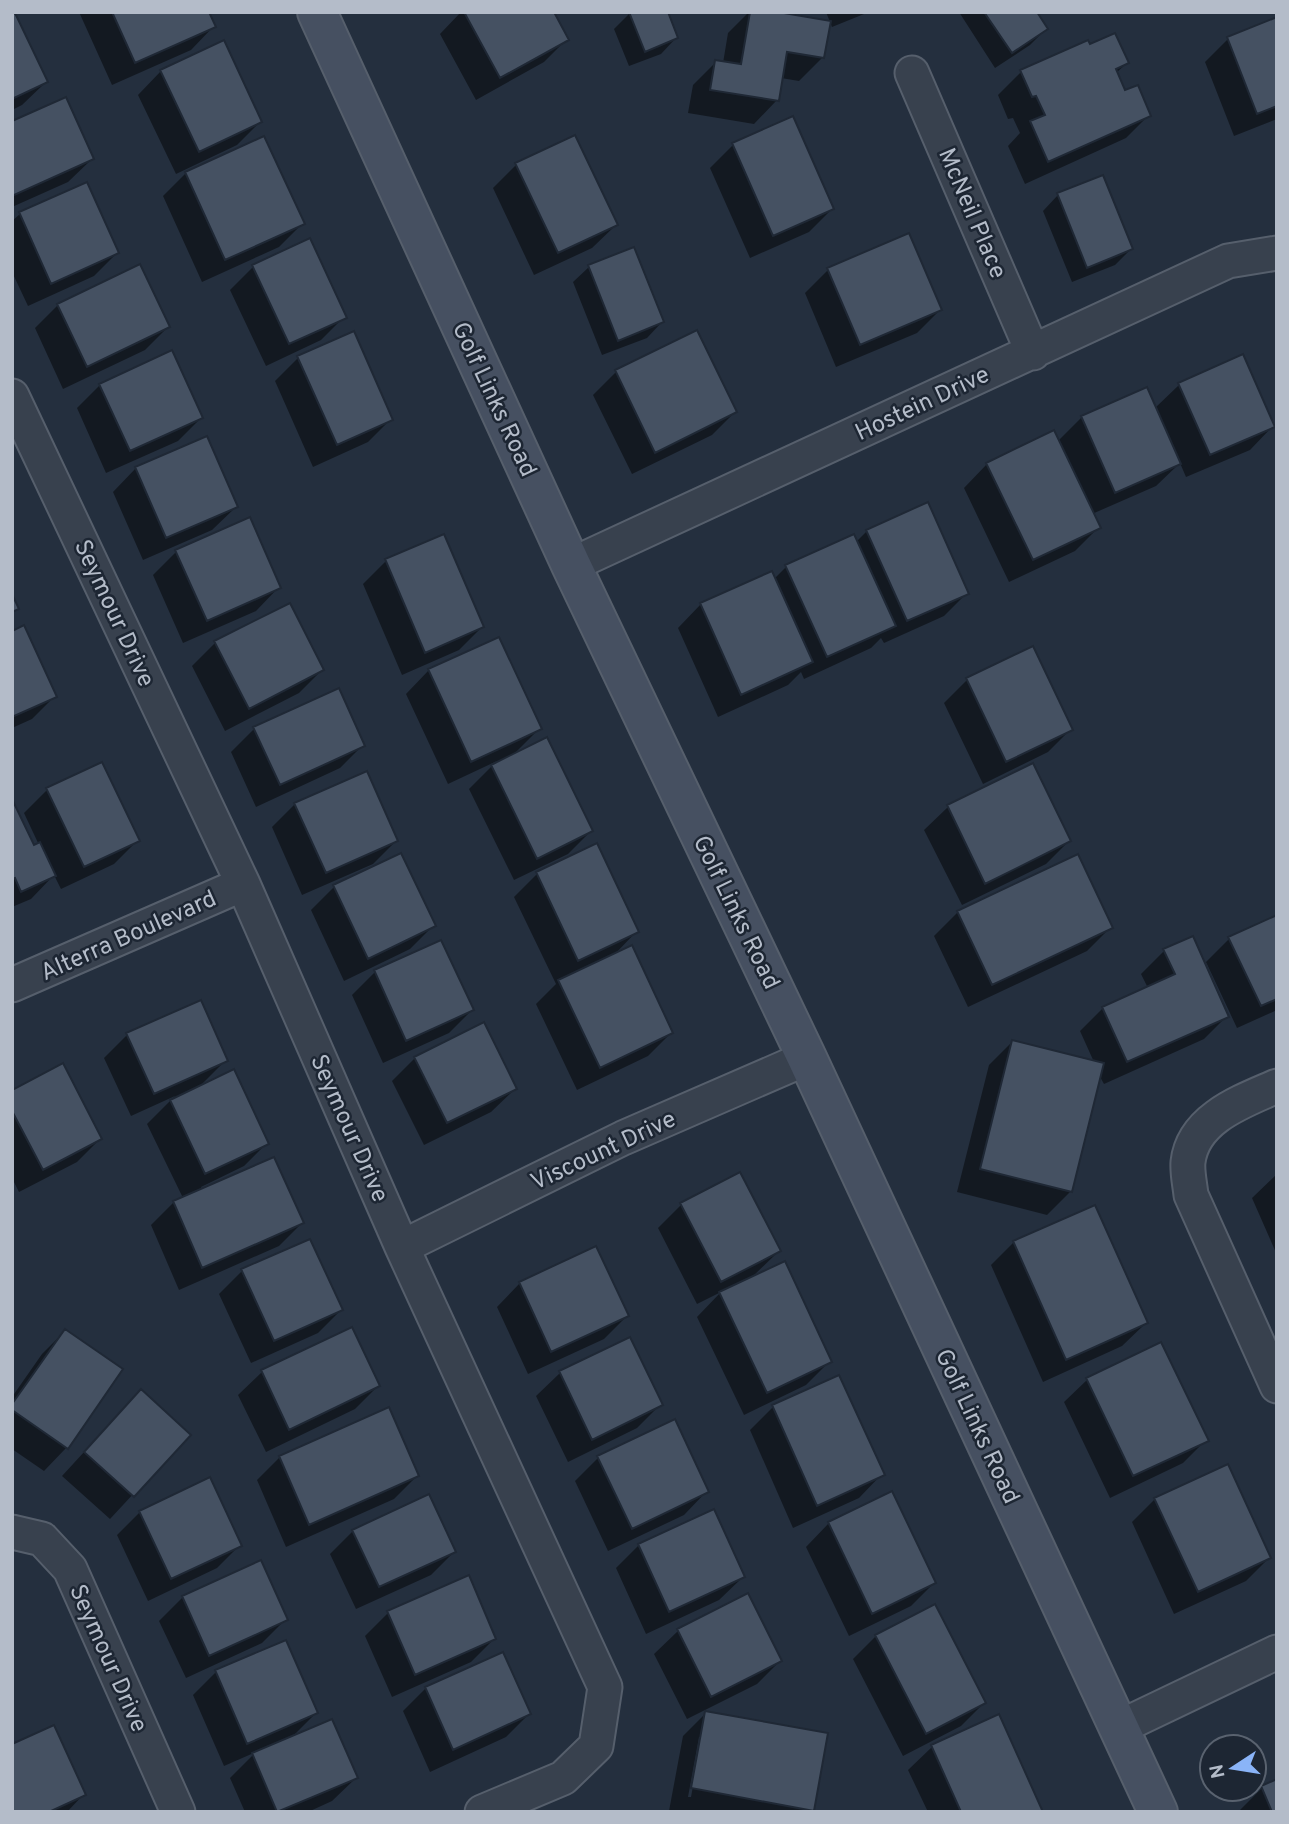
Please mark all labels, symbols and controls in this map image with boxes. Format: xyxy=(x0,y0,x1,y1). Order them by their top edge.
street label: McNeil Place xyxy=(930,144,1012,284)
street label: Golf Links Road xyxy=(444,318,542,482)
street label: Hostein Drive xyxy=(851,361,995,449)
street label: Seymour Drive xyxy=(66,535,160,692)
street label: Golf Links Road xyxy=(685,831,785,995)
street label: Alterra Boulevard xyxy=(36,885,221,989)
street label: Seymour Drive xyxy=(302,1050,394,1207)
street label: Viscount Drive xyxy=(526,1105,681,1199)
street label: Golf Links Road xyxy=(927,1345,1025,1509)
street label: Seymour Drive xyxy=(61,1580,153,1737)
north arrow xyxy=(1198,1733,1268,1803)
text: N xyxy=(1205,1762,1231,1780)

